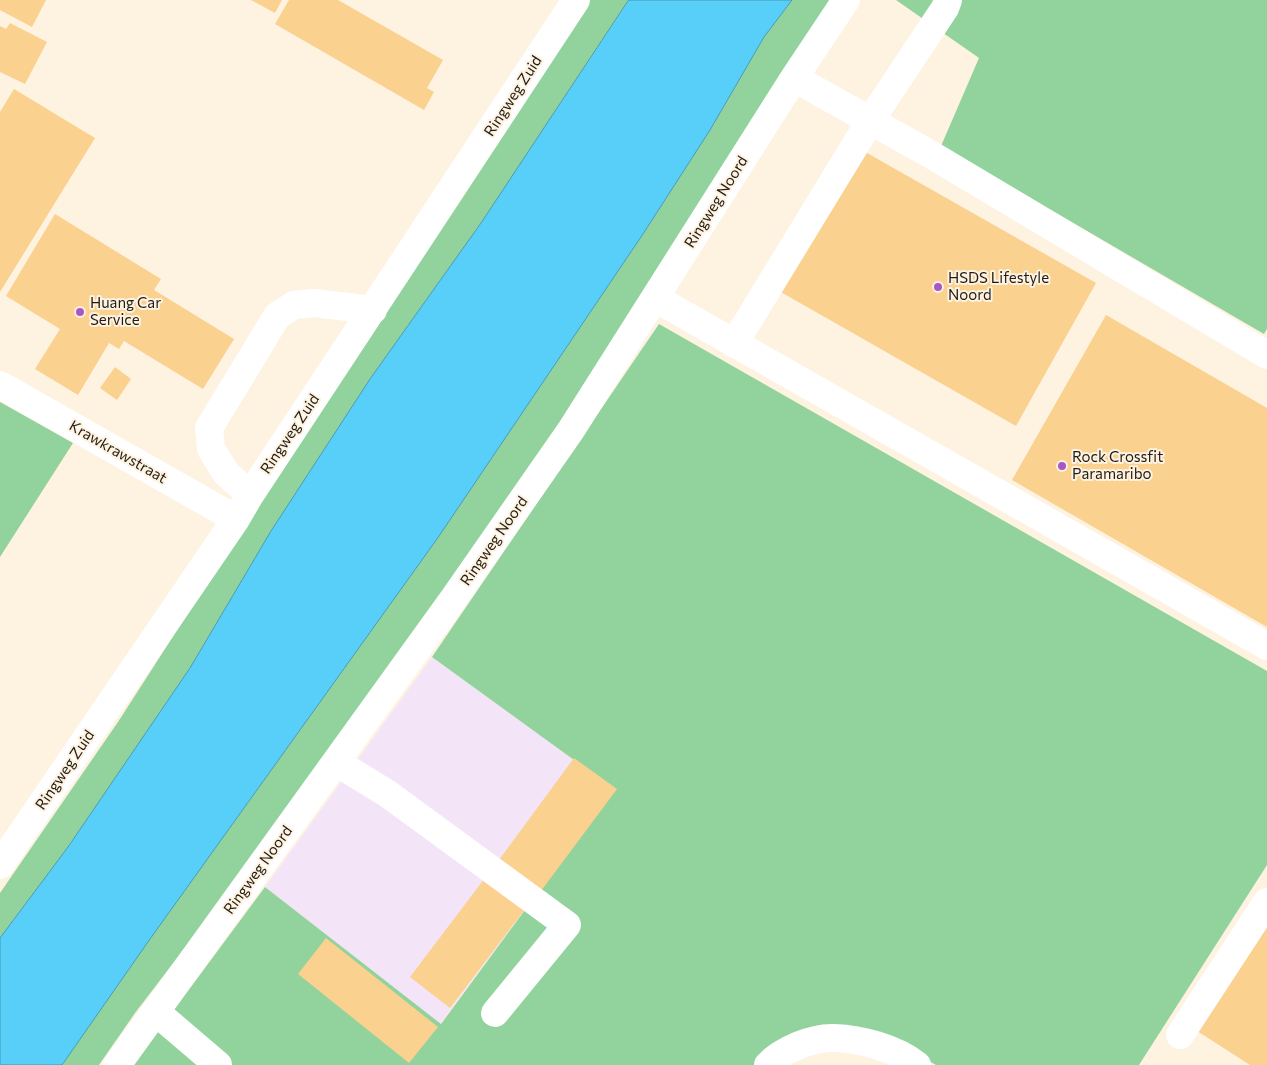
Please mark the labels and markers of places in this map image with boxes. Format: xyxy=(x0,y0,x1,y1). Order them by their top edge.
place label: HSDS Lifestyle Noord xyxy=(948,269,1049,304)
marker: HSDS Lifestyle Noord xyxy=(932,281,944,293)
place label: Huang Car Service xyxy=(90,294,161,329)
marker: Huang Car Service xyxy=(74,306,86,318)
place label: Rock Crossfit Paramaribo xyxy=(1072,448,1163,483)
marker: Rock Crossfit Paramaribo xyxy=(1056,460,1068,472)

